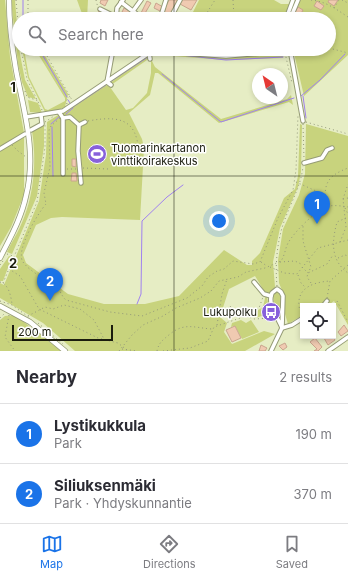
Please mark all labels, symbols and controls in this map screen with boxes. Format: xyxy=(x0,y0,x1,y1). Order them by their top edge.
search box xyxy=(12,12,336,56)
icon: search xyxy=(26,23,48,45)
text: Search here xyxy=(58,25,144,44)
north arrow xyxy=(252,68,288,104)
text: 1 xyxy=(10,79,16,95)
place label: Tuomarinkartanon vinttikoirakeskus xyxy=(111,141,206,168)
sports icon: Tuomarinkartanon vinttikoirakeskus xyxy=(86,143,108,165)
pin: 1 xyxy=(304,191,330,224)
your location xyxy=(209,211,229,231)
text: 2 xyxy=(9,255,17,271)
pin: 2 xyxy=(37,268,63,301)
bus stop icon: Lukupolku xyxy=(260,301,282,323)
map controls xyxy=(300,303,336,339)
button: locate xyxy=(300,303,336,339)
place label: Lukupolku xyxy=(203,305,257,319)
scale bar xyxy=(12,323,113,342)
text: 200 m xyxy=(18,325,51,339)
text: Nearby xyxy=(16,367,77,387)
text: 2 results xyxy=(279,369,332,385)
text: Lystikukkula xyxy=(54,416,146,435)
text: 1 xyxy=(26,426,32,442)
text: 190 m xyxy=(295,426,332,442)
text: Park xyxy=(54,435,82,451)
text: Siliuksenmäki xyxy=(54,476,156,495)
text: 2 xyxy=(25,486,33,502)
text: 370 m xyxy=(294,486,332,502)
text: Park · Yhdyskunnantie xyxy=(54,495,192,511)
tab: Map xyxy=(40,533,63,571)
tab: Directions xyxy=(143,533,196,571)
tab: Saved xyxy=(276,533,308,571)

